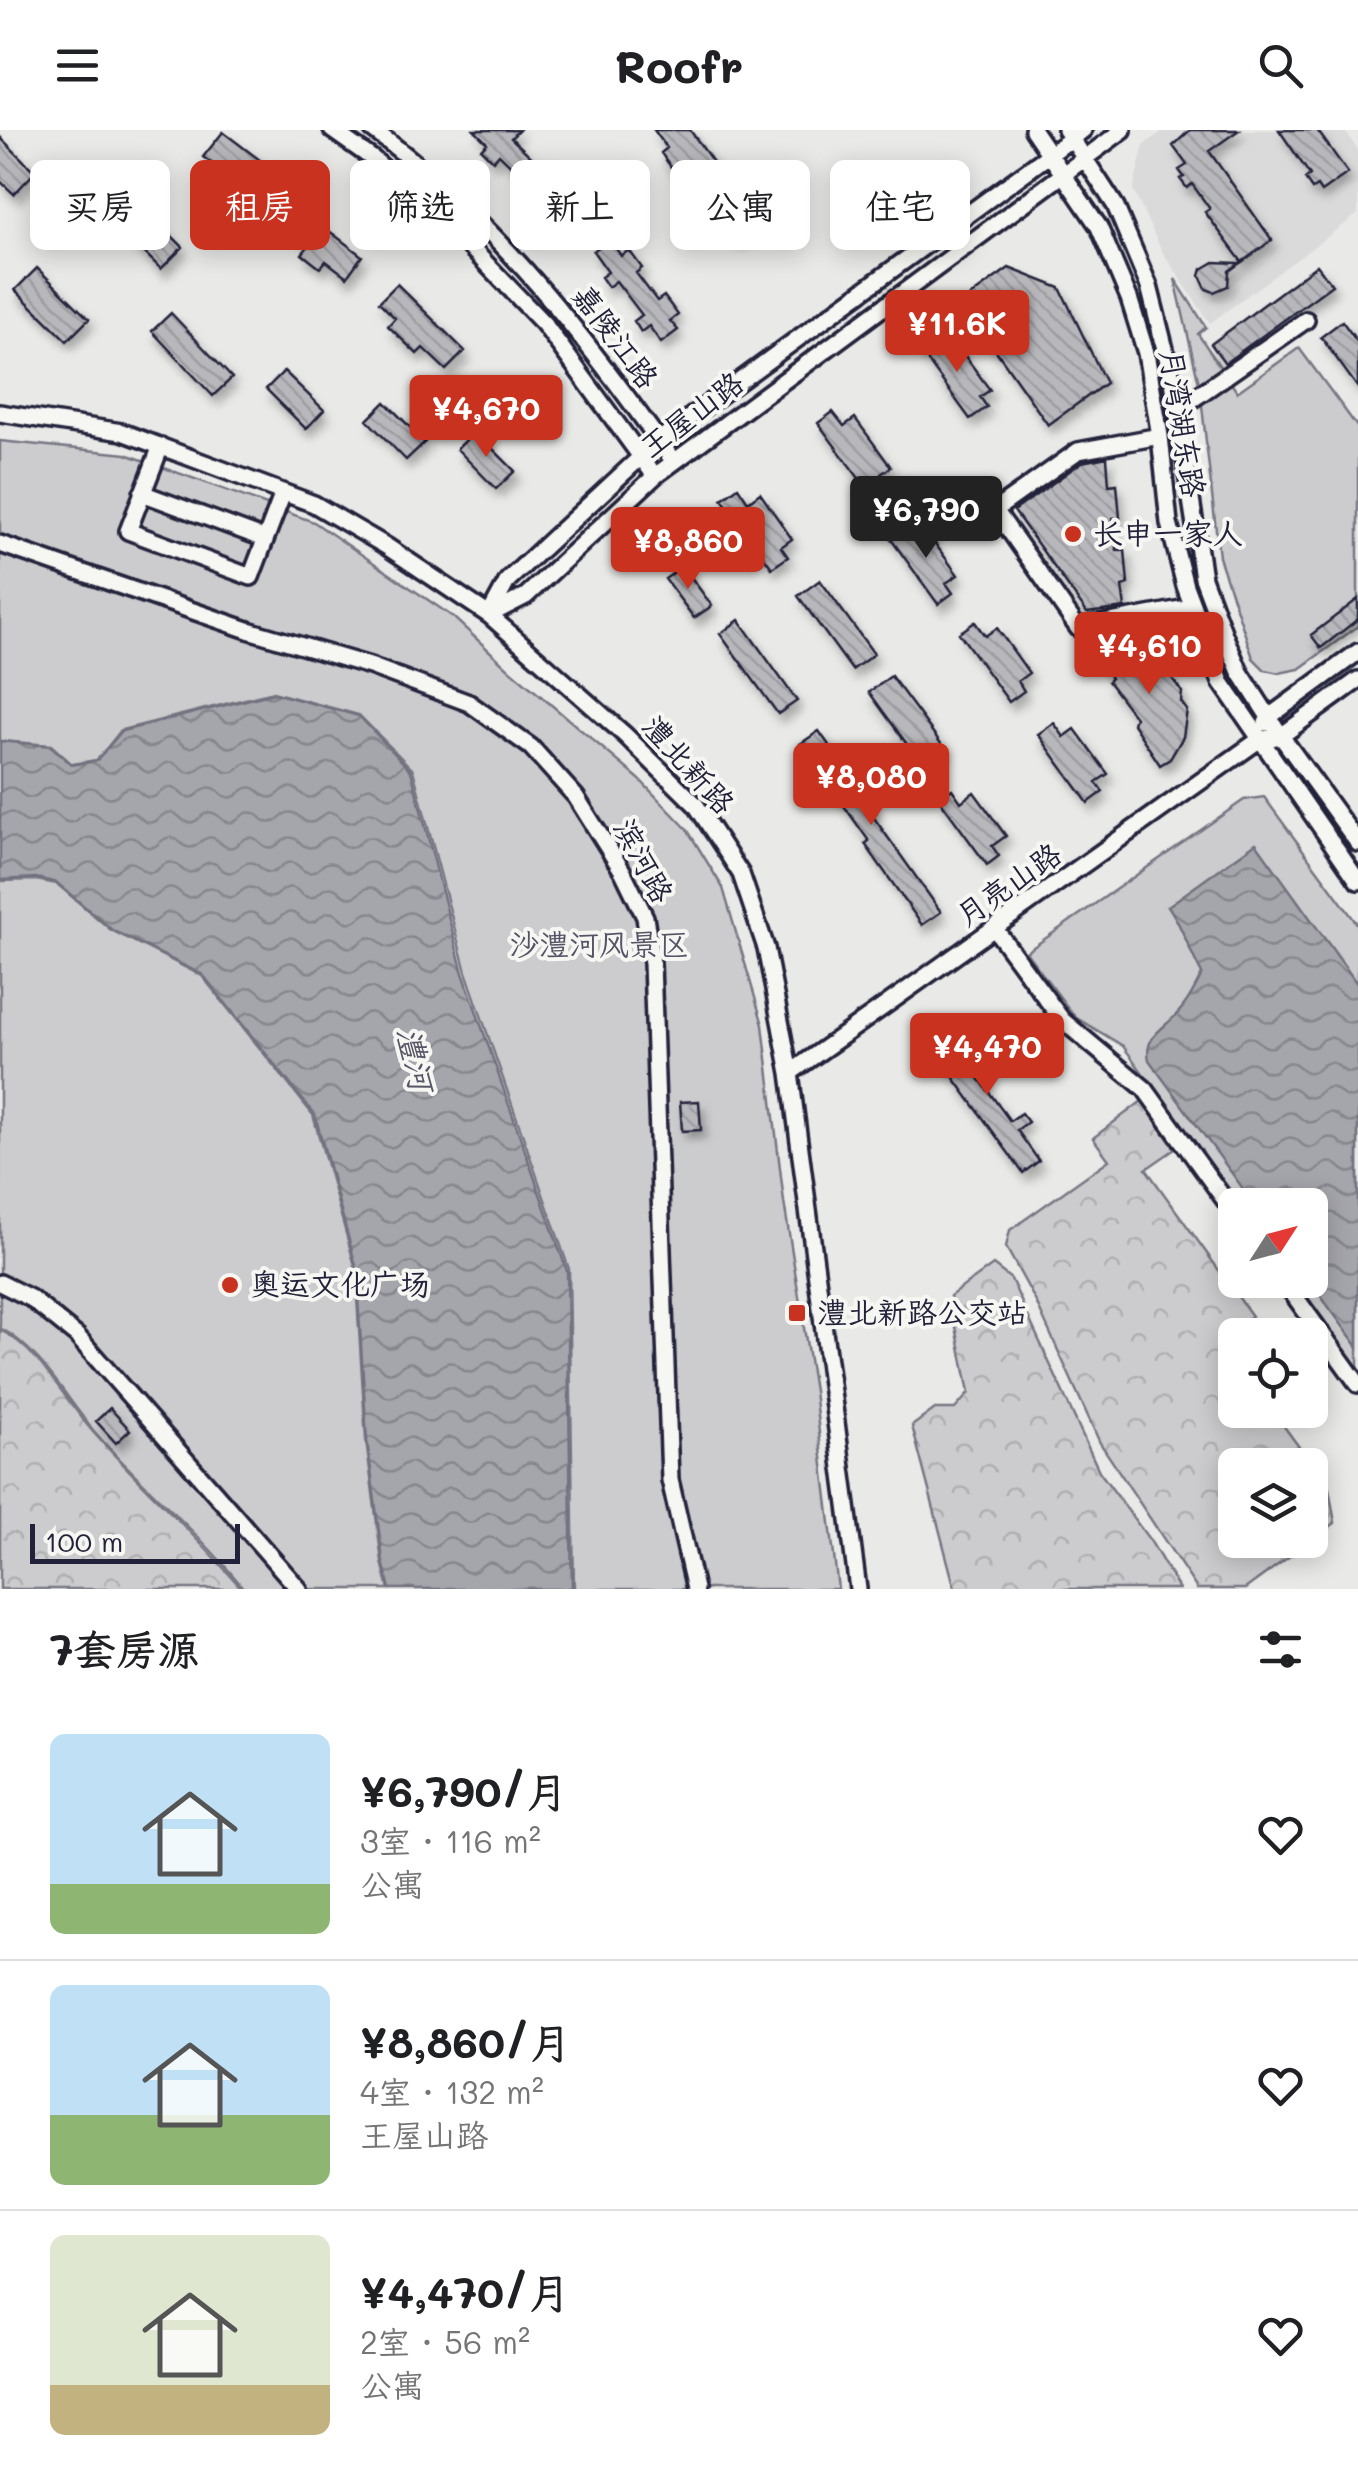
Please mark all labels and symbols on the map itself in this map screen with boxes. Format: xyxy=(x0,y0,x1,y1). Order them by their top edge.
street label: 嘉陵江路 xyxy=(565,276,669,396)
pin: ¥11.6K xyxy=(876,290,1038,375)
street label: 月湾湖东路 xyxy=(1152,345,1215,500)
street label: 王屋山路 xyxy=(631,361,751,465)
pin: ¥4,670 xyxy=(405,375,567,460)
pin: ¥6,790 xyxy=(845,476,1007,561)
pin: ¥8,860 xyxy=(607,507,769,592)
place label: 长申一家人 xyxy=(1093,512,1243,552)
marker: 长申一家人 xyxy=(1062,523,1084,545)
pin: ¥4,610 xyxy=(1068,612,1230,697)
street label: 澧北新路 xyxy=(634,706,744,822)
pin: ¥8,080 xyxy=(790,743,952,828)
street label: 滨河路 xyxy=(606,811,684,909)
street label: 月亮山路 xyxy=(947,833,1068,934)
park label: 沙澧河风景区 xyxy=(509,923,689,963)
pin: ¥4,470 xyxy=(906,1013,1068,1098)
water label: 澧河 xyxy=(389,1023,446,1099)
north arrow xyxy=(1218,1188,1328,1298)
place label: 奥运文化广场 xyxy=(250,1263,430,1303)
marker: 奥运文化广场 xyxy=(219,1274,241,1296)
place label: 澧北新路公交站 xyxy=(817,1291,1027,1331)
marker: 澧北新路公交站 xyxy=(786,1302,808,1324)
scale bar xyxy=(30,1519,240,1564)

